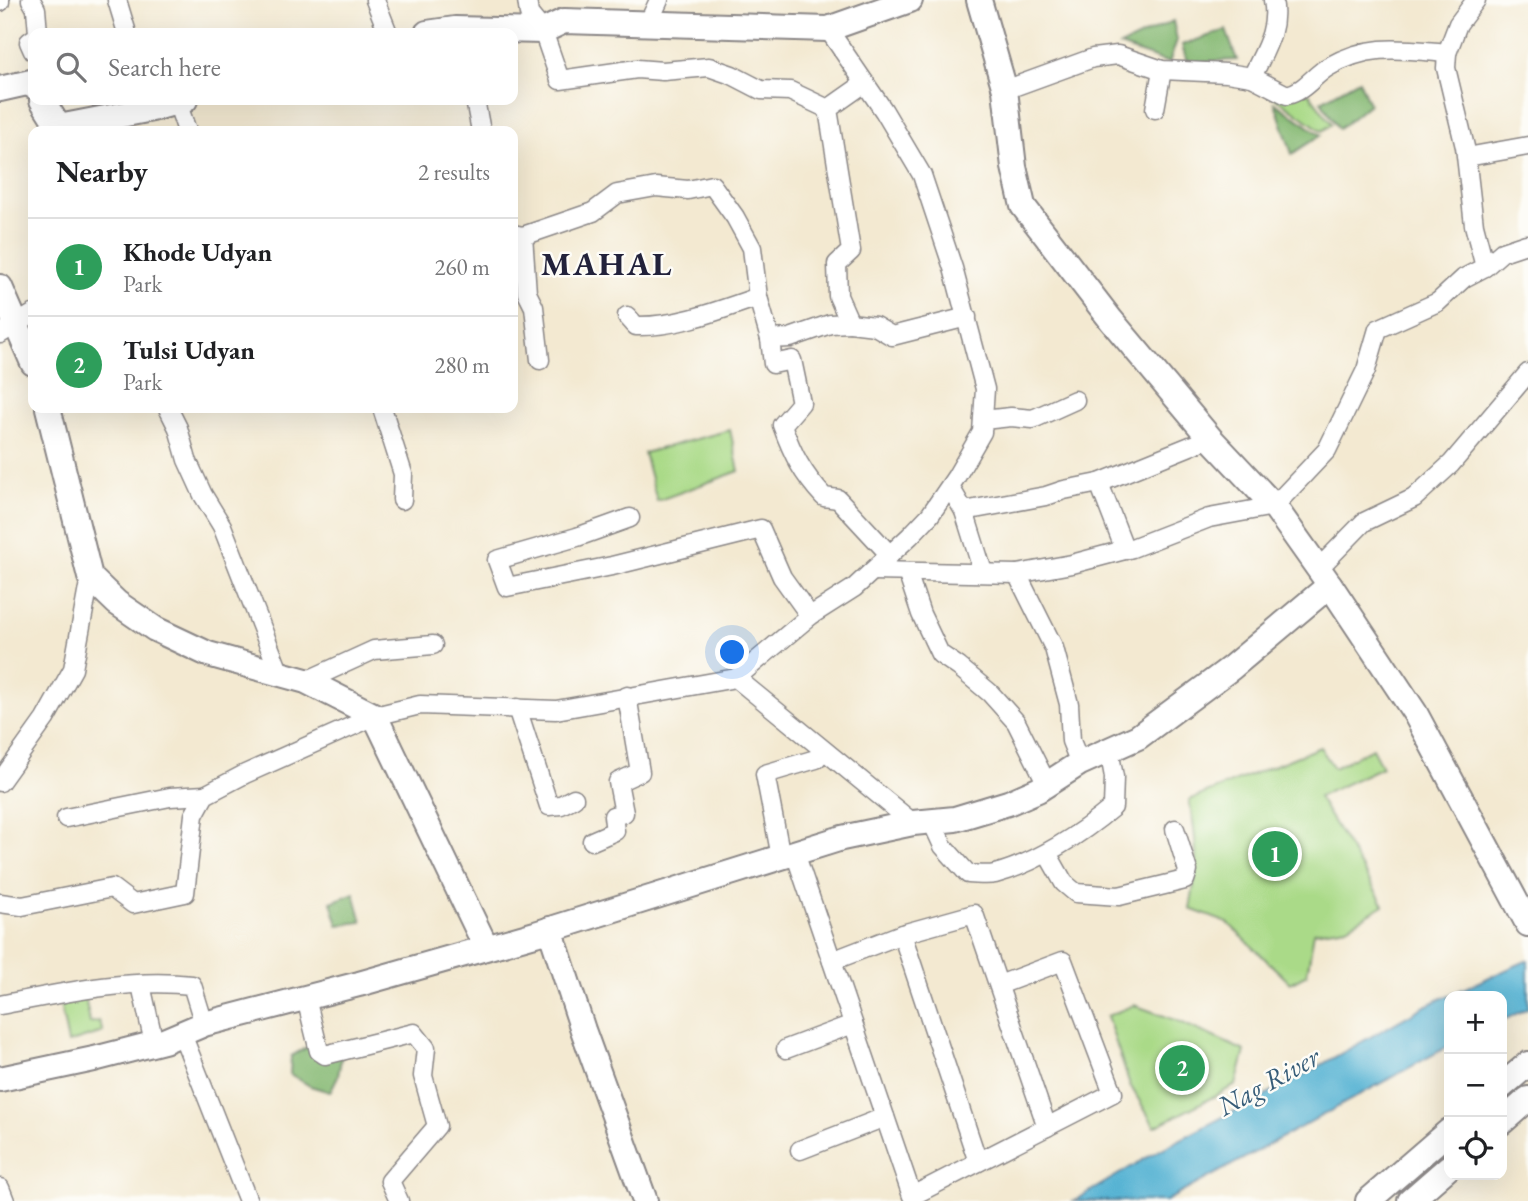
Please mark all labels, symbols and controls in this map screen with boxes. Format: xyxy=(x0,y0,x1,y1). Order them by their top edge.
search box xyxy=(28,28,518,105)
icon: search xyxy=(52,48,90,86)
text: Search here xyxy=(108,50,221,84)
text: Nearby xyxy=(56,152,148,191)
text: 2 results xyxy=(418,157,490,187)
text: Khode Udyan xyxy=(123,235,272,269)
district label: MAHAL xyxy=(541,242,673,285)
text: 1 xyxy=(73,252,85,282)
text: 260 m xyxy=(434,252,490,282)
text: Park xyxy=(123,269,162,299)
text: Tulsi Udyan xyxy=(123,333,255,367)
text: 2 xyxy=(73,350,85,380)
text: 280 m xyxy=(434,350,490,380)
text: Park xyxy=(123,367,162,397)
your location xyxy=(715,635,749,669)
pin: 1 xyxy=(1252,828,1298,880)
map controls xyxy=(1444,991,1507,1180)
button: + xyxy=(1444,991,1507,1054)
water label: Nag River xyxy=(1210,1038,1327,1124)
pin: 2 xyxy=(1159,1042,1205,1094)
button: − xyxy=(1444,1054,1507,1117)
button: locate xyxy=(1444,1117,1507,1180)

